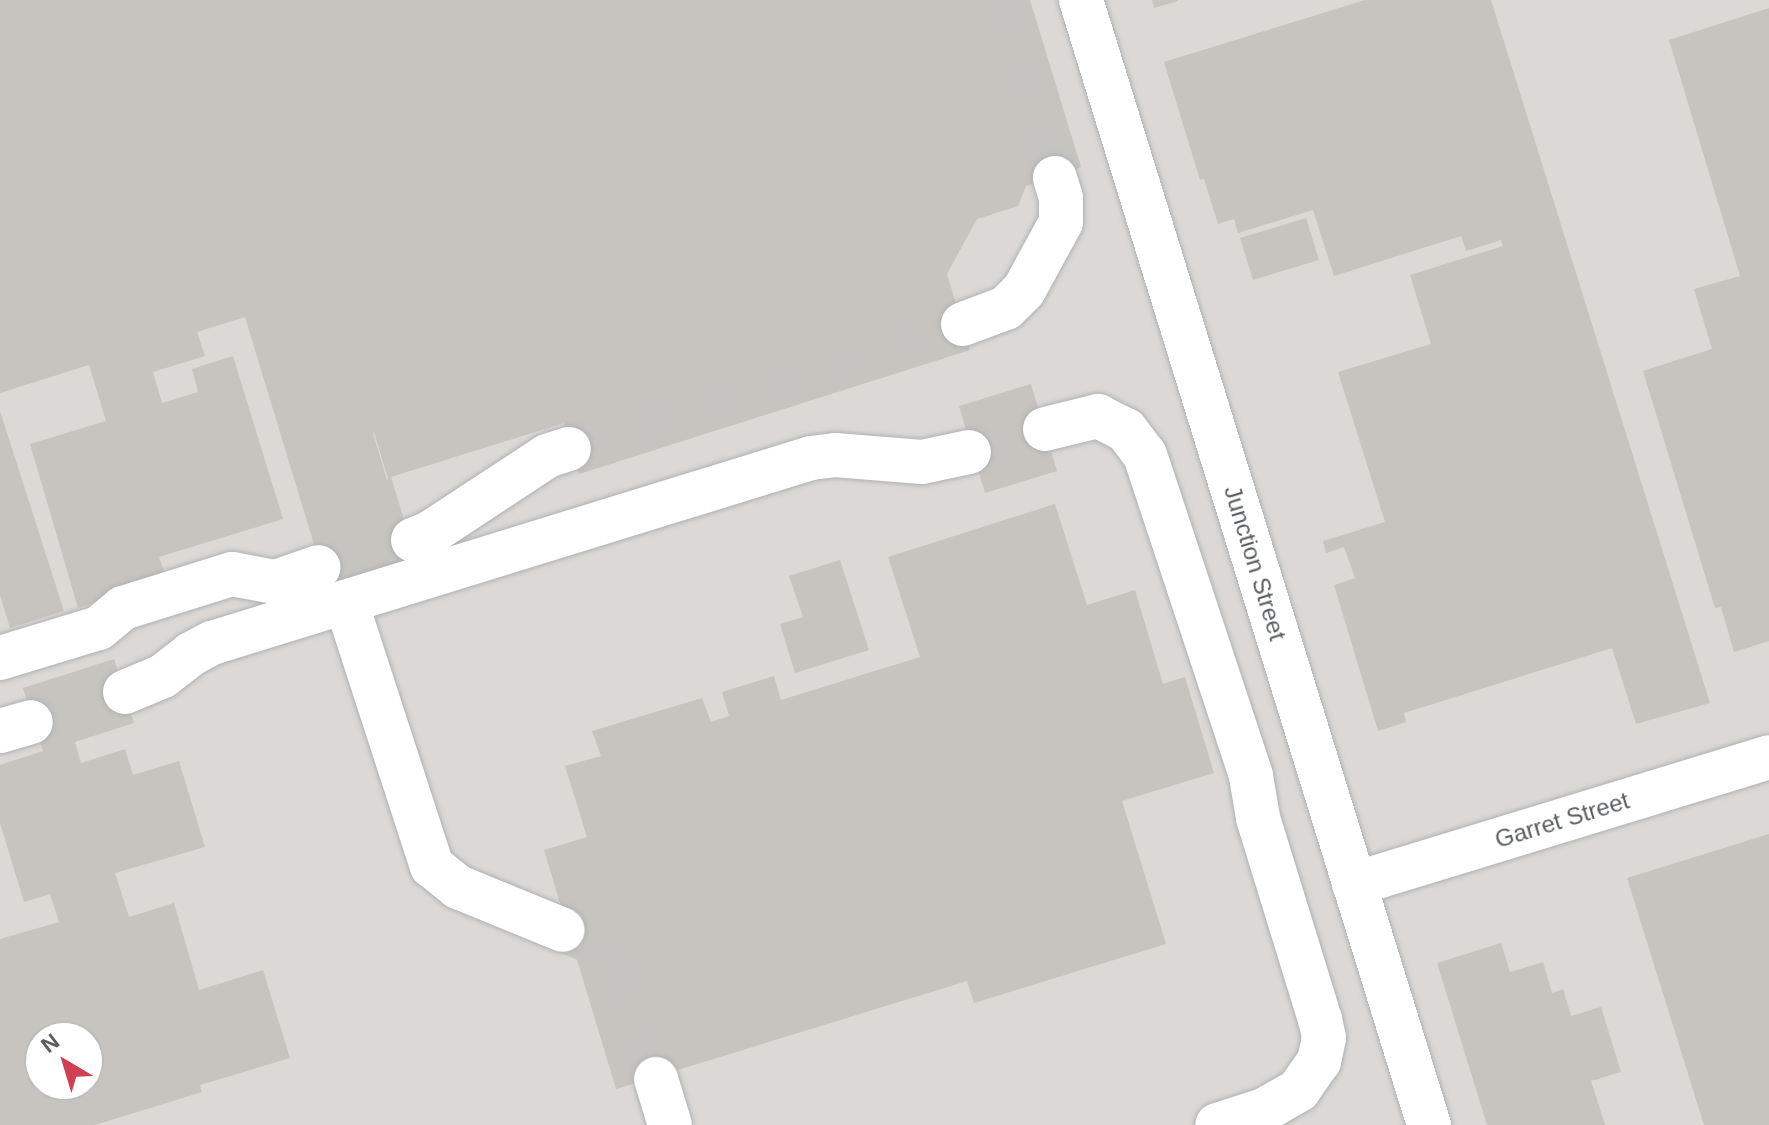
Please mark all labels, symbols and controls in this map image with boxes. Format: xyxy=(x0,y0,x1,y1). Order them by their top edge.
street label: Junction Street xyxy=(1218,482,1292,644)
street label: Garret Street xyxy=(1491,786,1633,854)
north arrow xyxy=(24,1021,104,1101)
text: N xyxy=(36,1029,64,1058)

